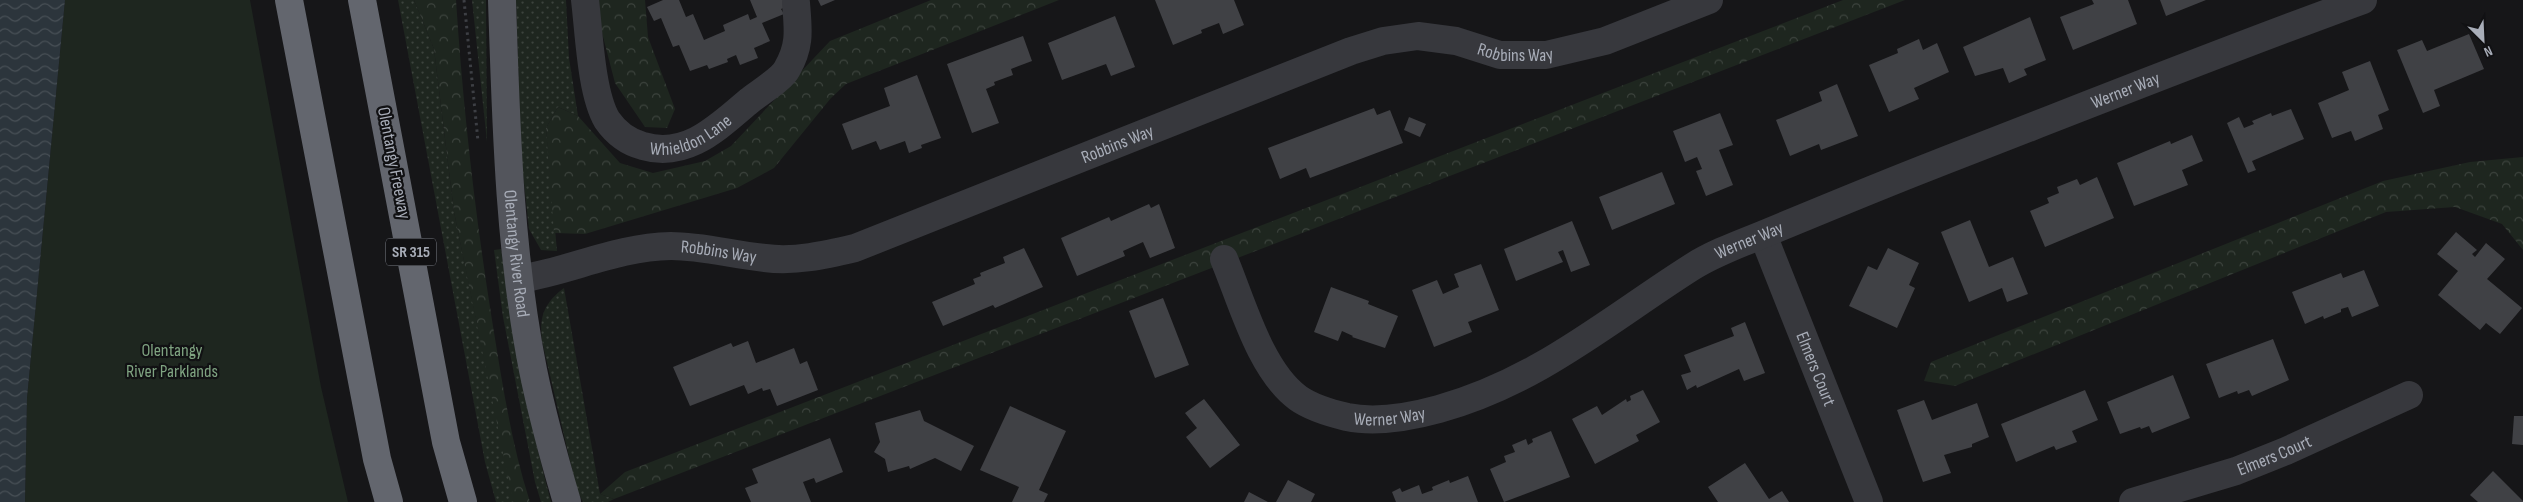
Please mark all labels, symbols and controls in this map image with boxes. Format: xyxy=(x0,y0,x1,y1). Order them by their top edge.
north arrow xyxy=(2458,15,2508,65)
street label: Robbins Way xyxy=(1475,38,1555,66)
text: N xyxy=(2481,42,2495,61)
street label: Werner Way xyxy=(2088,67,2163,113)
street label: Olentangy Freeway xyxy=(373,105,415,221)
street label: Whieldon Lane xyxy=(649,110,736,160)
street label: Robbins Way xyxy=(1078,120,1156,168)
street label: Olentangy River Road xyxy=(500,189,534,319)
street label: Werner Way xyxy=(1711,217,1786,264)
street label: Robbins Way xyxy=(680,236,758,267)
road number: SR 315 xyxy=(386,238,436,266)
street label: Elmers Court xyxy=(1792,329,1841,410)
park label: Olentangy River Parklands xyxy=(126,340,218,382)
street label: Werner Way xyxy=(1353,402,1427,430)
street label: Elmers Court xyxy=(2234,430,2315,480)

